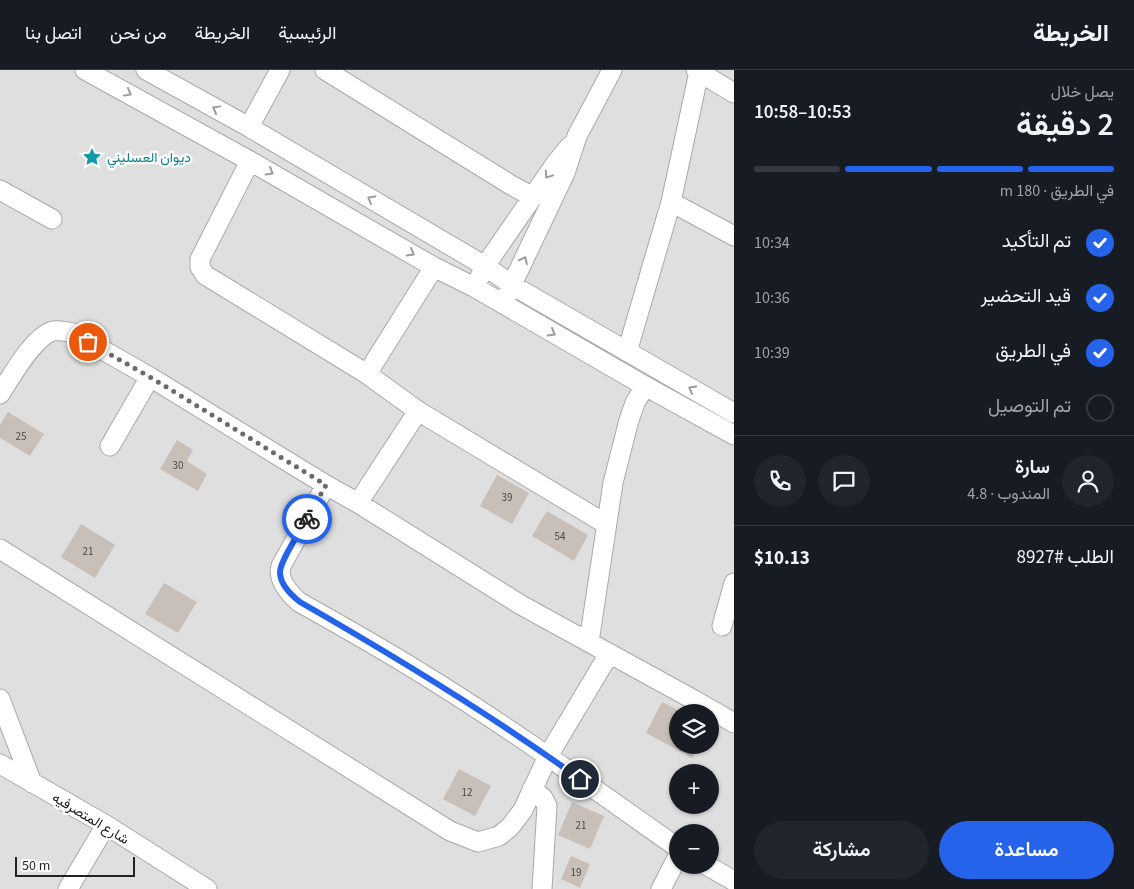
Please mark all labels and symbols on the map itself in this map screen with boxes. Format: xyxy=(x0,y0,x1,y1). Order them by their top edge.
one-way arrow xyxy=(122,87,131,97)
one-way arrow xyxy=(212,105,221,115)
place icon: ديوان العسليني xyxy=(81,146,103,168)
place label: ديوان العسليني xyxy=(107,148,191,169)
one-way arrow xyxy=(265,166,274,176)
one-way arrow xyxy=(545,170,554,179)
one-way arrow xyxy=(368,196,377,206)
one-way arrow xyxy=(405,247,414,257)
one-way arrow xyxy=(517,256,528,265)
pin xyxy=(67,321,109,363)
one-way arrow xyxy=(547,327,556,337)
one-way arrow xyxy=(688,385,697,395)
house number: 25 xyxy=(16,429,26,444)
house number: 30 xyxy=(173,458,183,473)
house number: 39 xyxy=(502,490,512,505)
courier xyxy=(282,494,332,544)
house number: 54 xyxy=(555,529,566,544)
house number: 21 xyxy=(83,544,93,559)
pin xyxy=(559,758,601,800)
house number: 12 xyxy=(462,785,472,800)
street label: شارع المتصرفيه xyxy=(48,788,133,850)
house number: 21 xyxy=(576,818,586,833)
scale bar xyxy=(15,854,135,877)
house number: 19 xyxy=(571,865,581,880)

